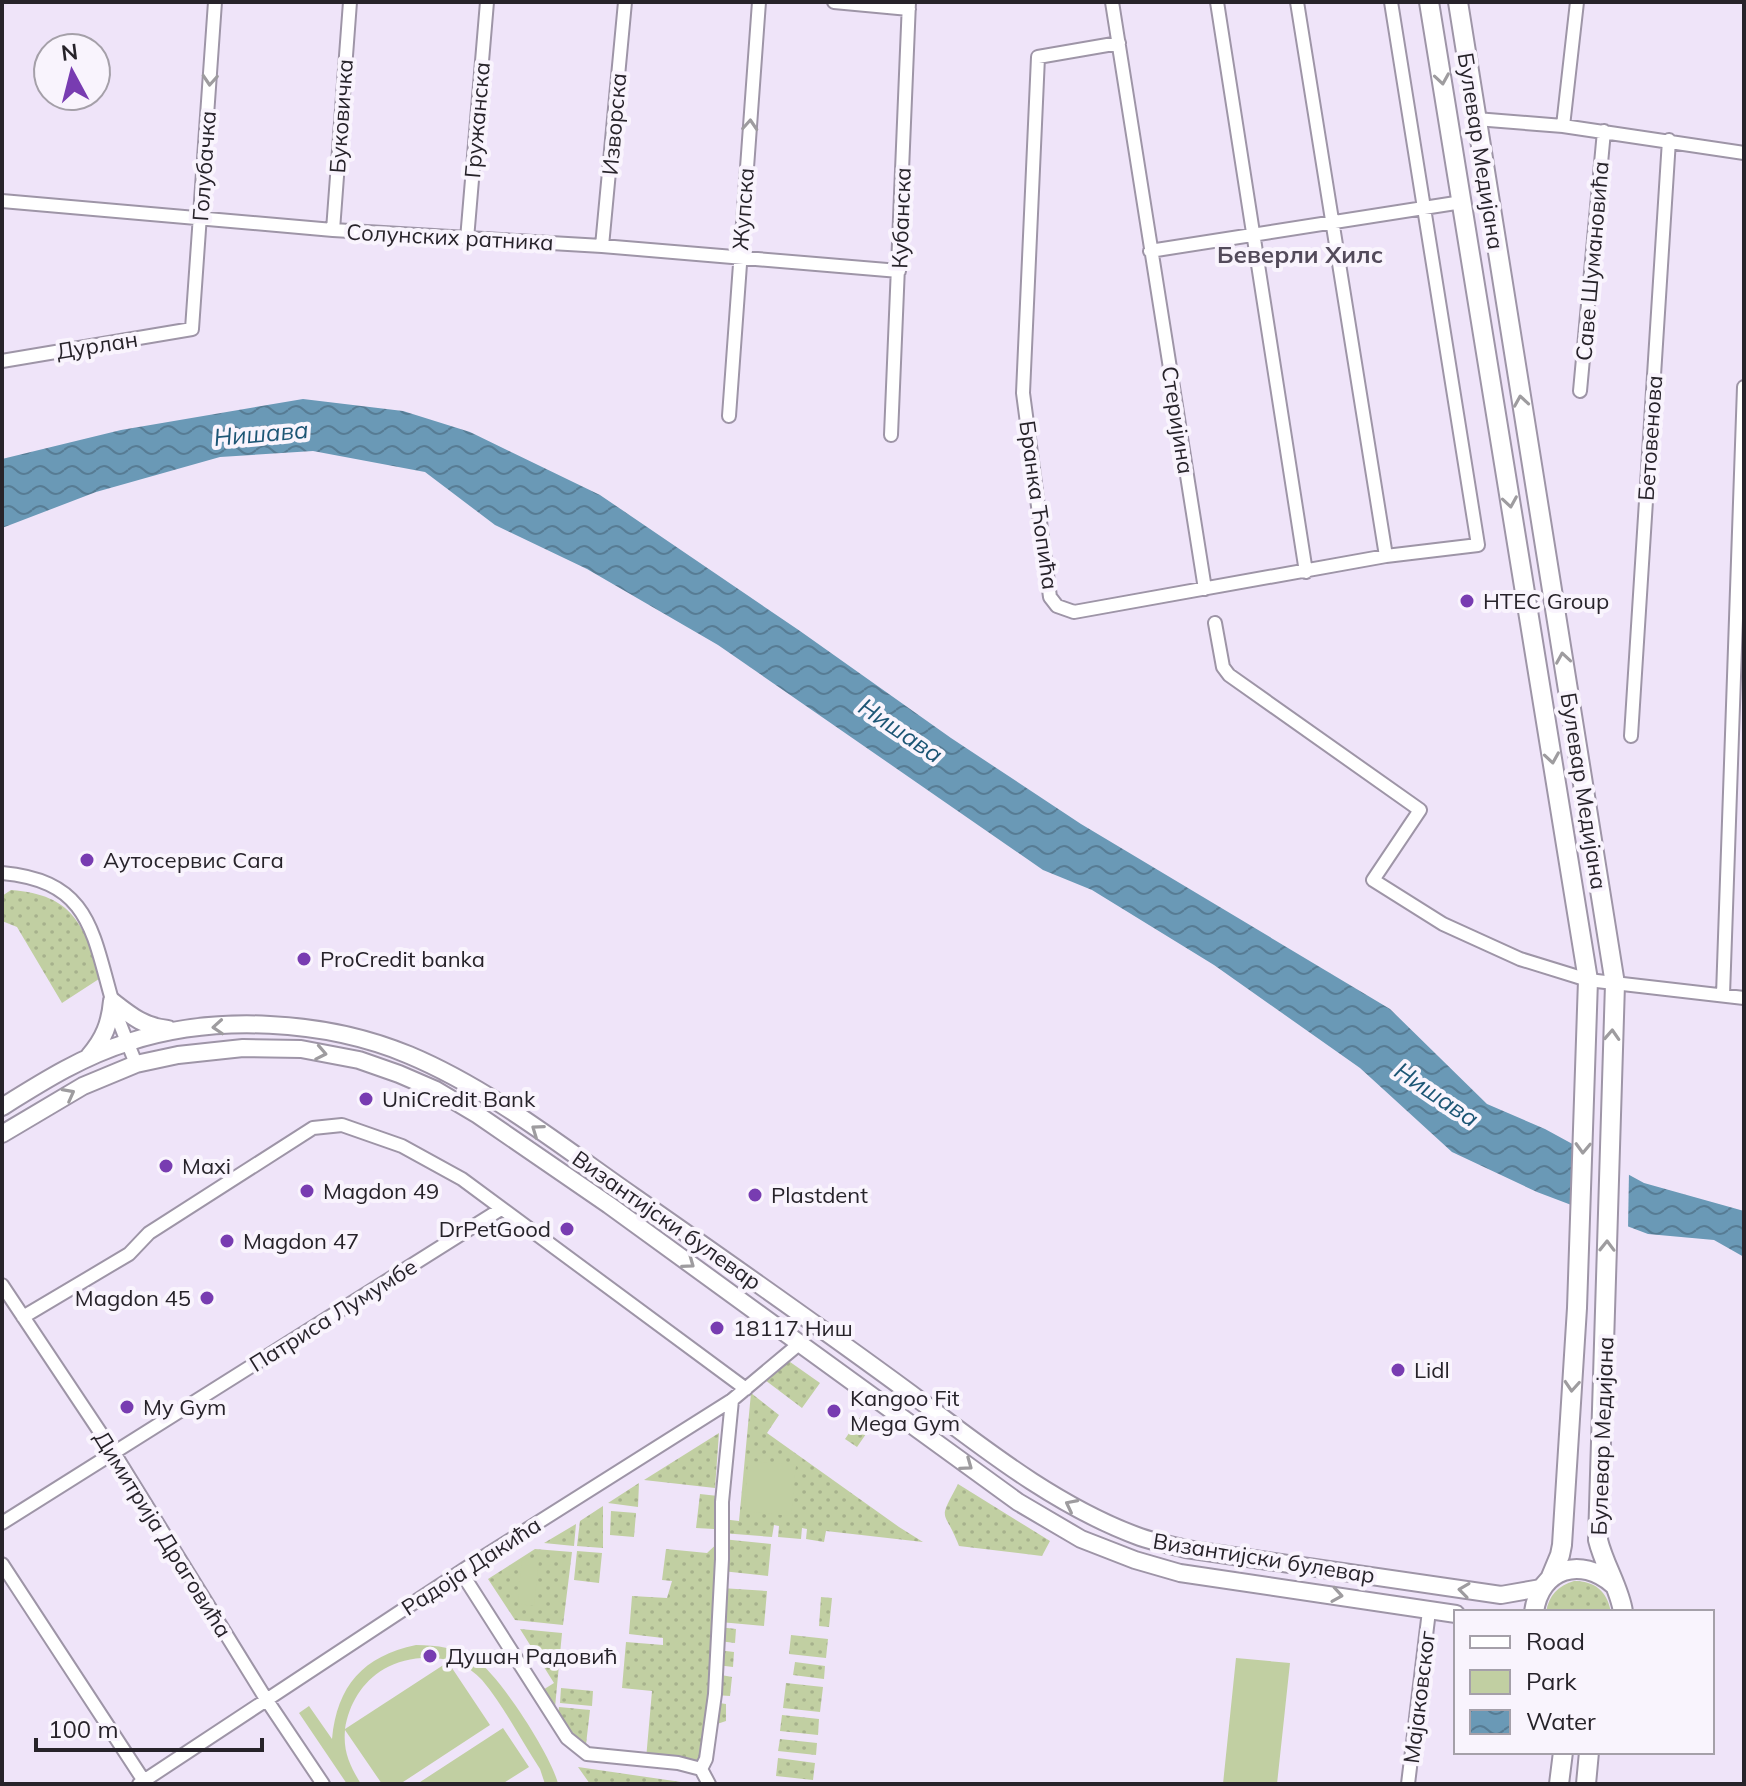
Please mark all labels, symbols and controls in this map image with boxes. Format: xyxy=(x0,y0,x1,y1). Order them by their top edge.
north arrow xyxy=(32,32,112,112)
text: N xyxy=(60,37,80,67)
street label: Булевар Медијана xyxy=(1452,50,1510,252)
street label: Буковичка xyxy=(323,58,359,174)
street label: Гружанска xyxy=(458,61,496,179)
street label: Изворска xyxy=(596,72,632,176)
one-way arrow xyxy=(1433,72,1450,86)
one-way arrow xyxy=(202,74,219,87)
street label: Голубачка xyxy=(186,110,222,222)
one-way arrow xyxy=(741,118,758,131)
street label: Саве Шумановића xyxy=(1569,160,1615,362)
street label: Жупска xyxy=(726,167,760,251)
street label: Кубанска xyxy=(885,167,917,269)
street label: Солунских ратника xyxy=(346,218,554,256)
district label: Беверли Хилс xyxy=(1217,239,1383,269)
street label: Дурлан xyxy=(54,325,140,365)
street label: Стеријина xyxy=(1156,364,1200,476)
street label: Бетовенова xyxy=(1632,374,1668,502)
one-way arrow xyxy=(1514,395,1531,408)
water label: Нишава xyxy=(212,414,310,452)
street label: Бранка Ћопића xyxy=(1013,419,1065,591)
one-way arrow xyxy=(1501,495,1518,508)
place label: HTEC Group xyxy=(1483,587,1609,615)
marker: HTEC Group xyxy=(1458,592,1476,610)
one-way arrow xyxy=(1555,651,1572,665)
street label: Булевар Медијана xyxy=(1555,690,1613,892)
water label: Нишава xyxy=(853,691,949,769)
one-way arrow xyxy=(1542,751,1559,765)
place label: Аутосервис Сага xyxy=(103,846,284,874)
marker: Аутосервис Сага xyxy=(78,851,96,869)
place label: ProCredit banka xyxy=(320,945,485,973)
marker: ProCredit banka xyxy=(295,950,313,968)
one-way arrow xyxy=(211,1018,224,1035)
one-way arrow xyxy=(1604,1028,1621,1041)
one-way arrow xyxy=(314,1043,328,1060)
water label: Нишава xyxy=(1389,1055,1485,1133)
place label: UniCredit Bank xyxy=(382,1085,536,1113)
one-way arrow xyxy=(61,1088,75,1103)
marker: UniCredit Bank xyxy=(357,1090,375,1108)
one-way arrow xyxy=(532,1125,546,1140)
one-way arrow xyxy=(1574,1142,1591,1155)
street label: Византијски булевар xyxy=(567,1144,767,1296)
place label: Maxi xyxy=(182,1152,231,1180)
marker: Maxi xyxy=(157,1157,175,1175)
place label: Magdon 49 xyxy=(323,1177,439,1205)
place label: Plastdent xyxy=(771,1181,868,1209)
marker: Magdon 49 xyxy=(298,1182,316,1200)
marker: Plastdent xyxy=(746,1186,764,1204)
place label: DrPetGood xyxy=(439,1215,551,1243)
marker: DrPetGood xyxy=(558,1220,576,1238)
place label: Magdon 47 xyxy=(243,1227,359,1255)
marker: Magdon 47 xyxy=(218,1232,236,1250)
one-way arrow xyxy=(1598,1239,1616,1252)
street label: Патриса Лумумбе xyxy=(244,1252,422,1378)
one-way arrow xyxy=(680,1253,695,1268)
place label: Magdon 45 xyxy=(75,1284,191,1312)
marker: Magdon 45 xyxy=(198,1289,216,1307)
place label: 18117 Ниш xyxy=(733,1314,853,1342)
marker: 18117 Ниш xyxy=(708,1319,726,1337)
street label: Булевар Медијана xyxy=(1585,1336,1619,1536)
place label: Lidl xyxy=(1414,1356,1450,1384)
marker: Lidl xyxy=(1389,1361,1407,1379)
one-way arrow xyxy=(1564,1380,1581,1393)
place label: Kangoo Fit Mega Gym xyxy=(850,1384,960,1437)
place label: My Gym xyxy=(143,1393,226,1421)
marker: My Gym xyxy=(118,1398,136,1416)
marker: Kangoo Fit Mega Gym xyxy=(825,1402,843,1420)
street label: Димитрија Драговића xyxy=(88,1425,238,1643)
one-way arrow xyxy=(959,1455,973,1470)
one-way arrow xyxy=(1064,1499,1079,1514)
street label: Радоја Дакића xyxy=(396,1510,546,1622)
street label: Византијски булевар xyxy=(1151,1527,1377,1589)
one-way arrow xyxy=(1457,1582,1471,1599)
one-way arrow xyxy=(1330,1586,1344,1603)
legend xyxy=(1454,1610,1714,1754)
text: Road xyxy=(1526,1626,1585,1656)
street label: Мајаковског xyxy=(1397,1629,1441,1765)
place label: Душан Радовић xyxy=(446,1642,618,1670)
marker: Душан Радовић xyxy=(421,1647,439,1665)
text: Park xyxy=(1526,1666,1577,1696)
scale bar xyxy=(36,1702,262,1752)
text: Water xyxy=(1526,1706,1596,1736)
text: 100 m xyxy=(48,1714,119,1744)

